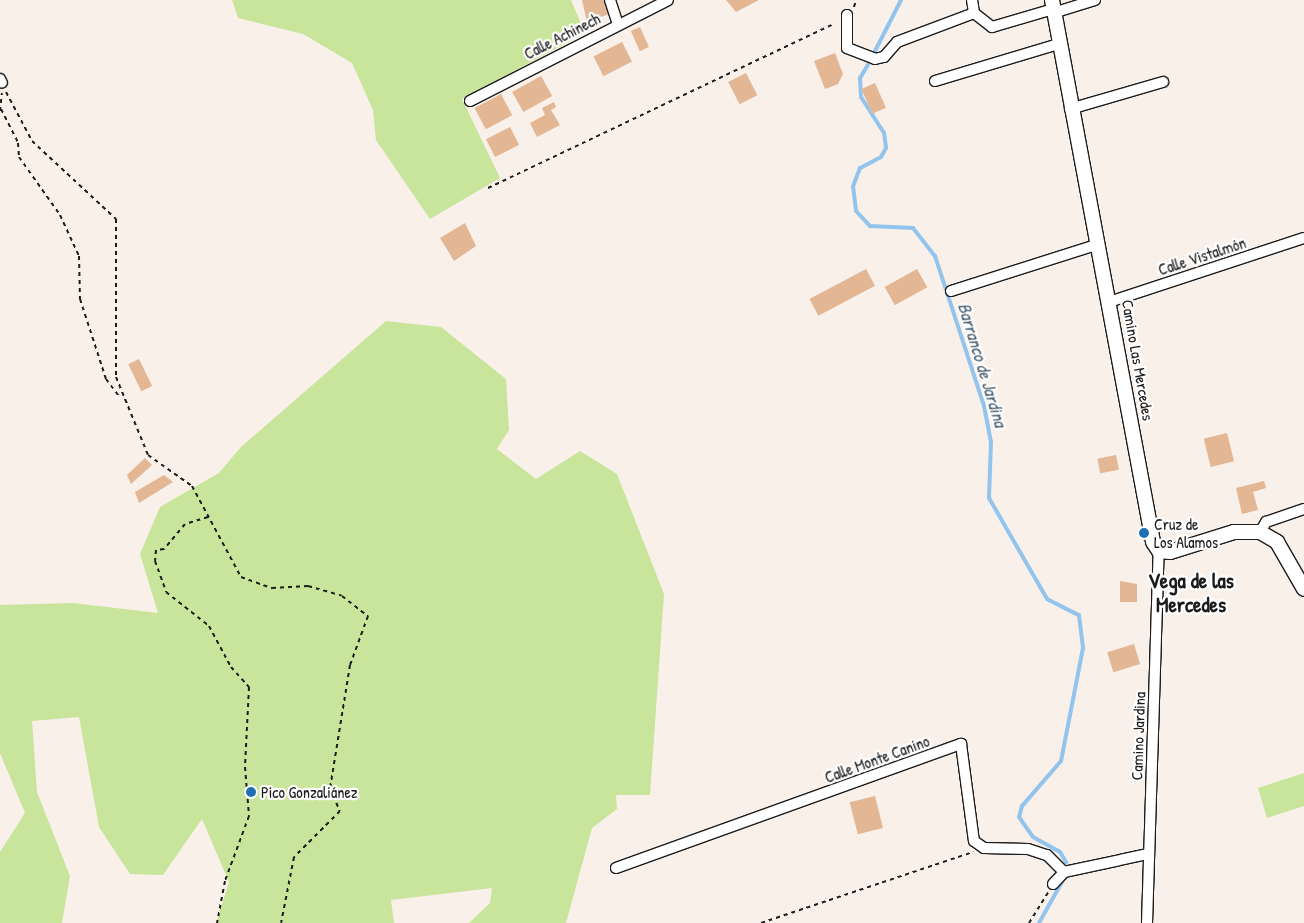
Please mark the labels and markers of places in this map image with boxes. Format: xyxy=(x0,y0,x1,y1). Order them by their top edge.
place label: Cruz de Los Alamos xyxy=(1154,514,1218,552)
marker: Cruz de Los Alamos xyxy=(1138,527,1150,539)
place label: Pico Gonzaliánez xyxy=(261,782,358,802)
marker: Pico Gonzaliánez xyxy=(245,786,257,798)

